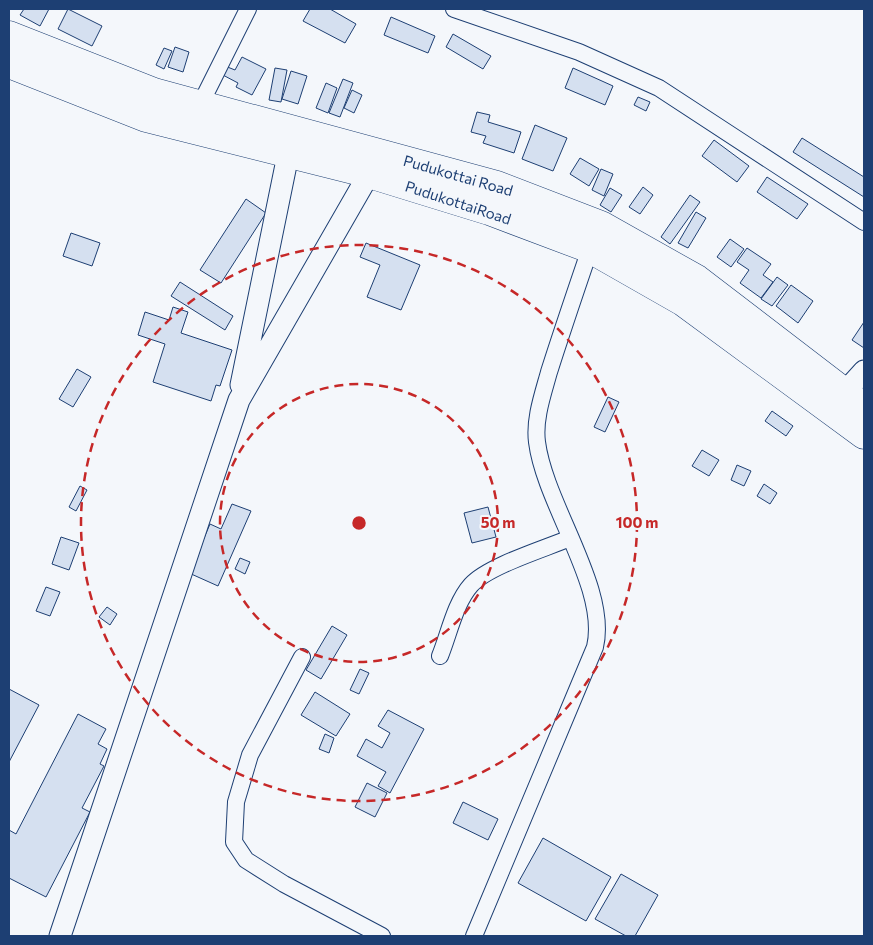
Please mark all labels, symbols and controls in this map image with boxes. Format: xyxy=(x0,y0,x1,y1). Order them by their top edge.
street label: Pudukottai Road xyxy=(401,151,515,199)
street label: PudukottaiRoad xyxy=(403,176,514,228)
text: 50 m xyxy=(481,513,515,531)
text: 100 m xyxy=(616,513,658,531)
centre of rings xyxy=(350,514,368,532)

